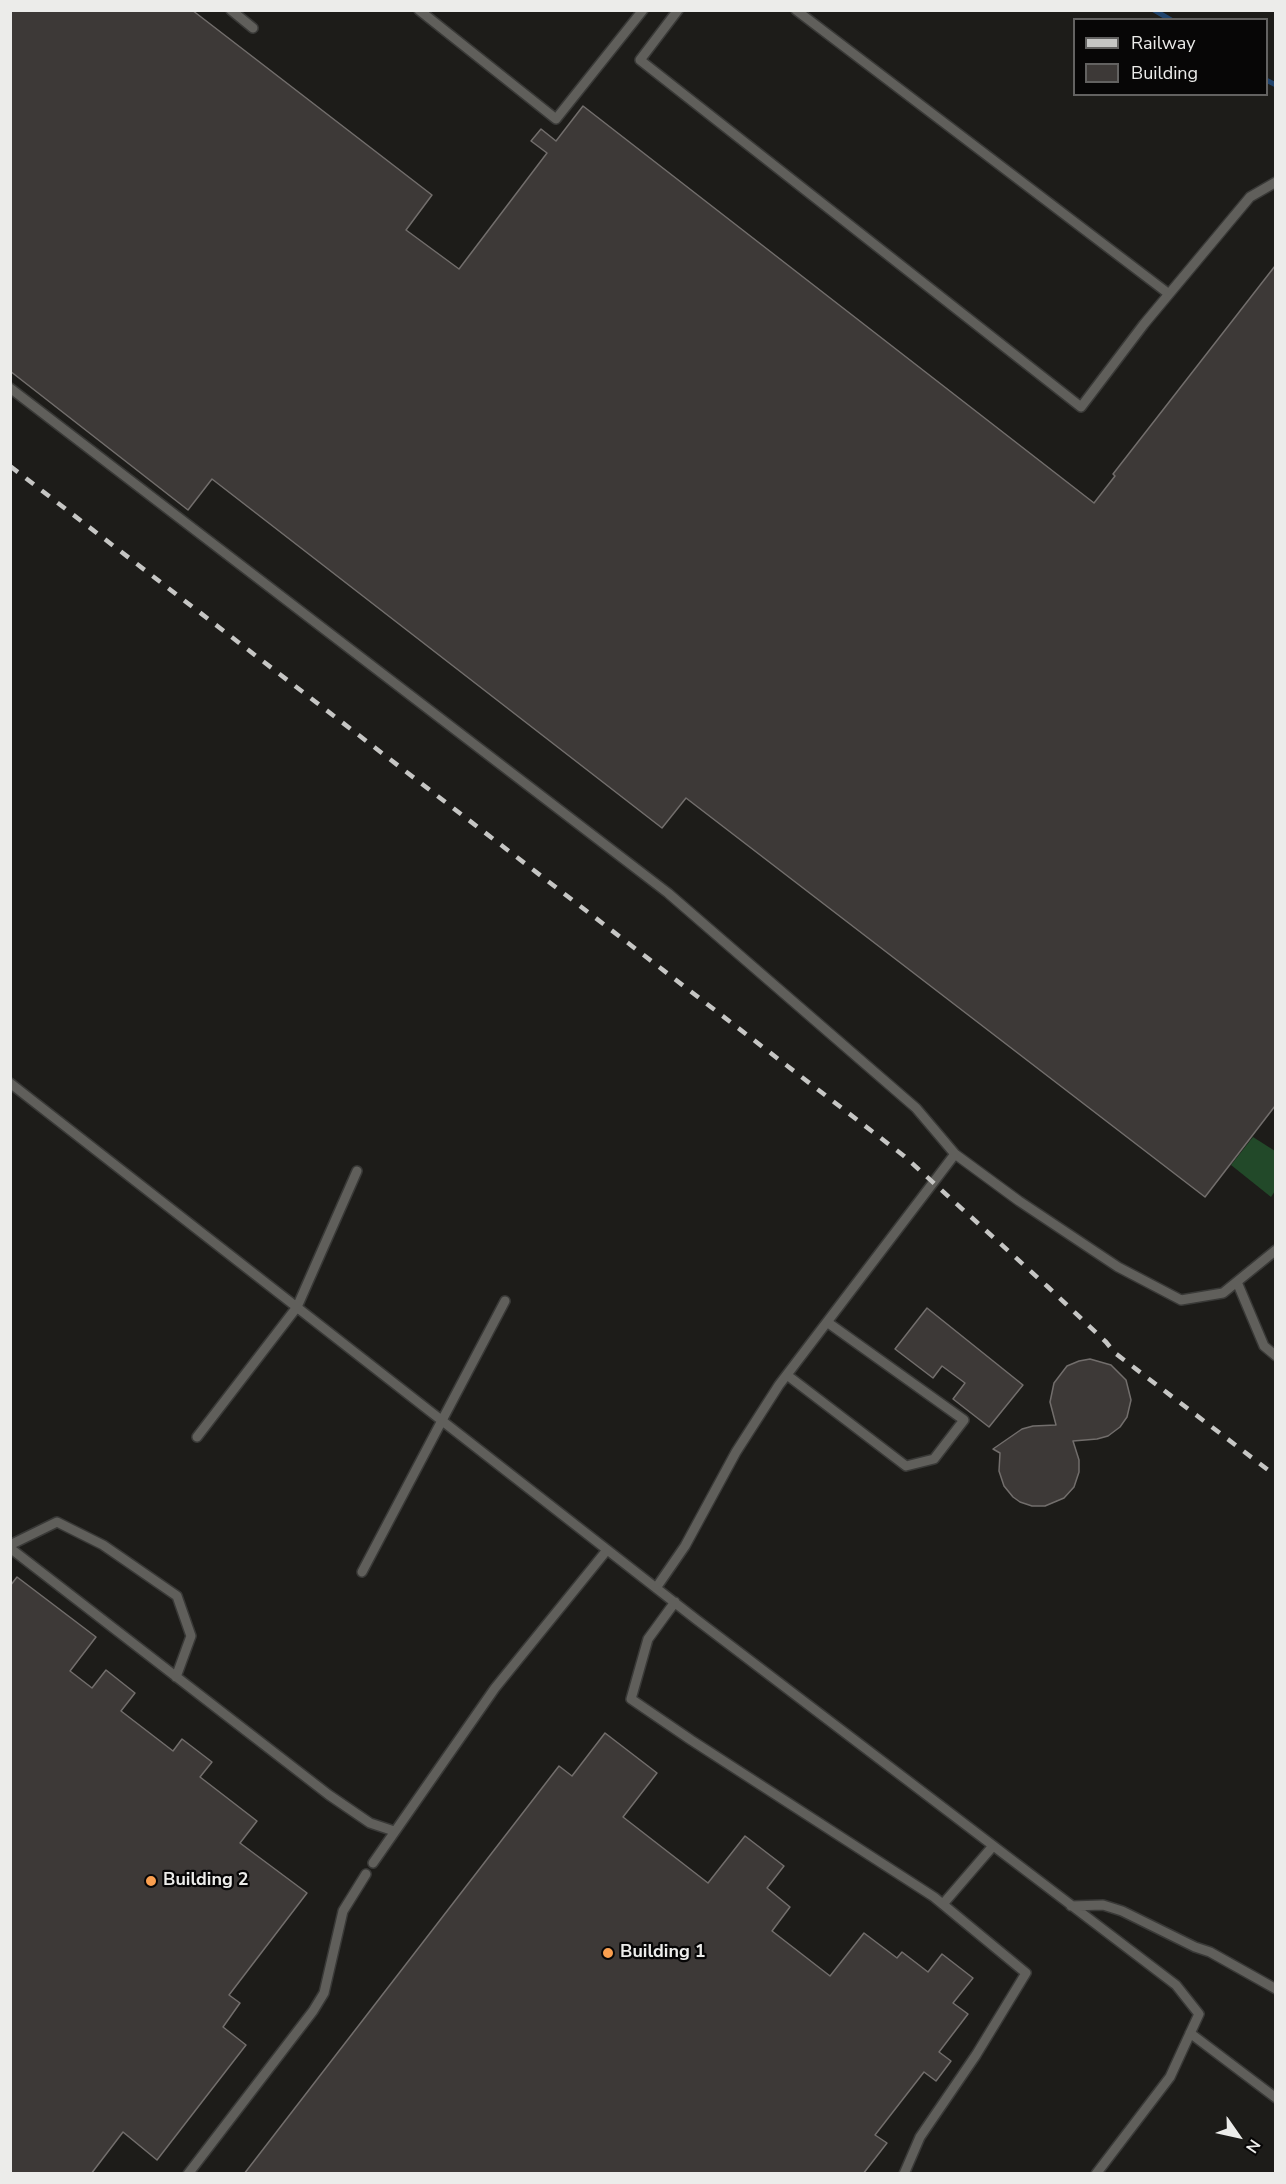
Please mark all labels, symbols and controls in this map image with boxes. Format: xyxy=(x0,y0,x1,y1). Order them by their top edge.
legend xyxy=(1073,18,1268,96)
text: Railway xyxy=(1131,31,1196,55)
text: Building xyxy=(1131,61,1198,85)
place label: Building 2 xyxy=(163,1870,248,1892)
marker: Building 2 xyxy=(144,1874,158,1888)
place label: Building 1 xyxy=(620,1942,705,1964)
marker: Building 1 xyxy=(601,1946,615,1960)
north arrow xyxy=(1208,2106,1268,2166)
text: N xyxy=(1240,2135,1265,2157)

